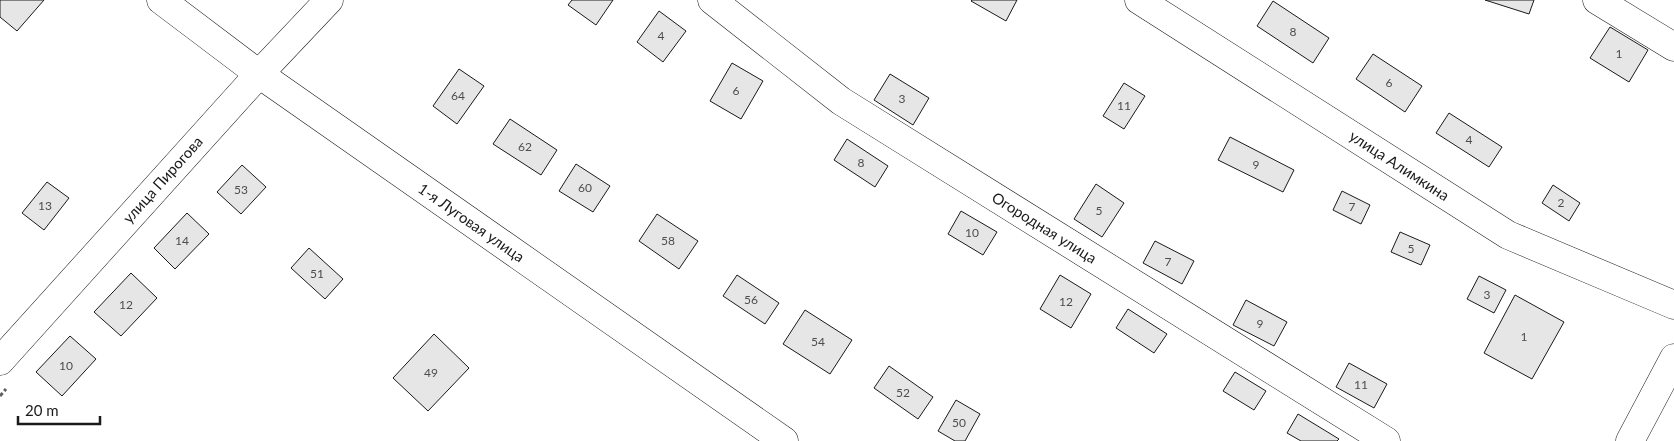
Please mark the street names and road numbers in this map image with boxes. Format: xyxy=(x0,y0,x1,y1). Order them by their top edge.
street label: улица Алимкина xyxy=(1346,126,1453,204)
street label: улица Пирогова xyxy=(119,132,206,226)
street label: 1-я Луговая улица xyxy=(415,179,528,266)
street label: Огородная улица xyxy=(989,188,1100,267)

